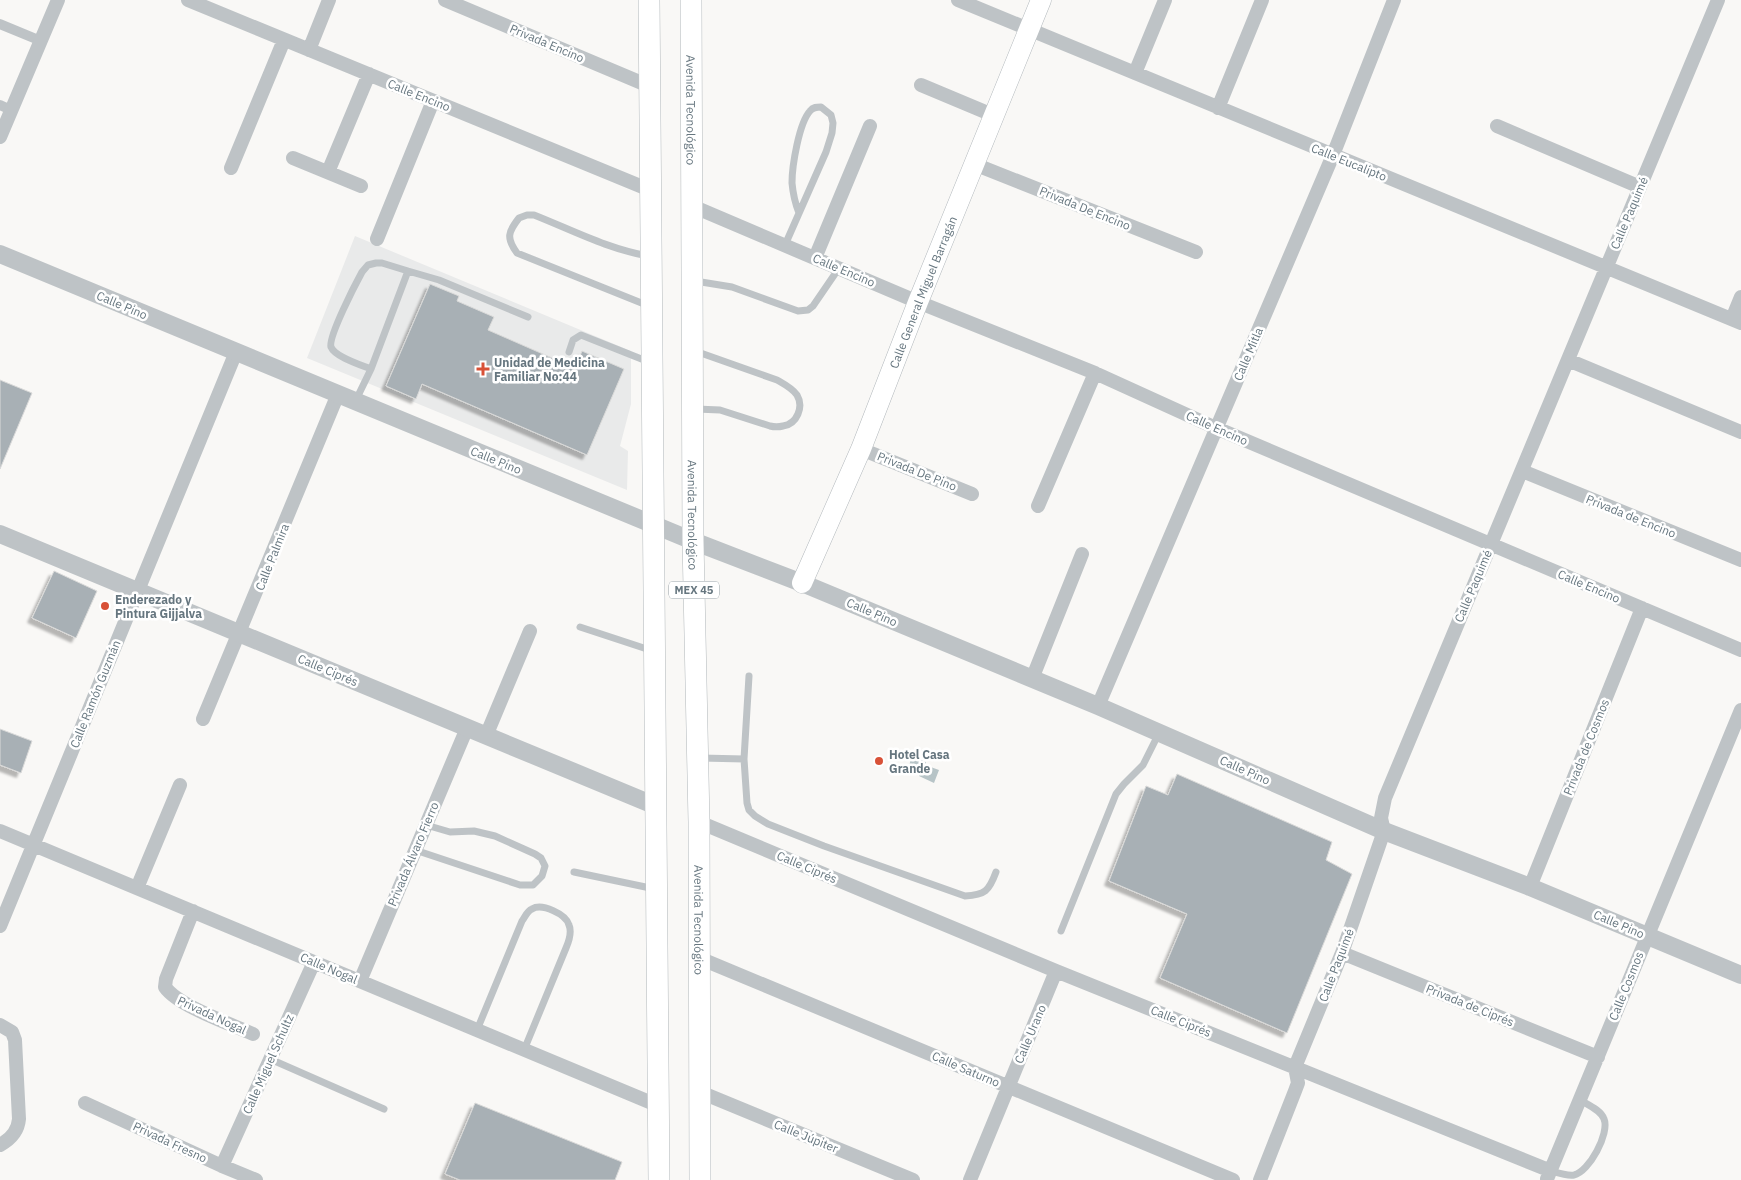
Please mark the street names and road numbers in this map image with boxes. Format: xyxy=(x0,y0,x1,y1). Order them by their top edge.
street label: Privada Encino xyxy=(508,21,587,66)
street label: Avenida Tecnológico xyxy=(684,55,699,165)
street label: Calle Encino xyxy=(386,76,453,114)
street label: Calle Eucalipto xyxy=(1309,140,1389,184)
street label: Calle Paquimé xyxy=(1607,174,1651,251)
street label: Privada De Encino xyxy=(1037,183,1133,233)
street label: Calle General Miguel Barragán xyxy=(886,214,960,370)
street label: Calle Encino xyxy=(811,250,878,290)
street label: Calle Pino xyxy=(94,288,150,322)
street label: Calle Mitla xyxy=(1230,325,1266,383)
street label: Calle Encino xyxy=(1184,408,1251,448)
street label: Calle Pino xyxy=(468,443,524,477)
street label: Privada De Pino xyxy=(875,448,959,494)
street label: Avenida Tecnológico xyxy=(685,460,701,571)
street label: Privada de Encino xyxy=(1584,491,1678,541)
street label: Calle Palmira xyxy=(252,521,292,593)
street label: Calle Paquimé xyxy=(1451,547,1495,624)
street label: Calle Encino xyxy=(1556,566,1623,606)
road number: MEX 45 xyxy=(669,582,719,598)
street label: Calle Pino xyxy=(844,595,900,629)
street label: Calle Ramón Guzmán xyxy=(67,638,123,750)
street label: Calle Ciprés xyxy=(296,651,361,689)
street label: Privada de Cosmos xyxy=(1560,697,1612,797)
street label: Calle Pino xyxy=(1217,752,1273,788)
street label: Privada Álvaro Fierro xyxy=(384,799,442,908)
street label: Calle Ciprés xyxy=(775,848,840,886)
street label: Avenida Tecnológico xyxy=(692,865,707,975)
street label: Calle Pino xyxy=(1591,907,1647,941)
street label: Calle Paquimé xyxy=(1315,926,1357,1004)
street label: Calle Nogal xyxy=(298,949,360,987)
street label: Calle Cosmos xyxy=(1605,949,1647,1023)
street label: Privada de Ciprés xyxy=(1424,981,1516,1030)
street label: Privada Nogal xyxy=(175,993,249,1037)
street label: Calle Urano xyxy=(1011,1002,1049,1066)
street label: Calle Ciprés xyxy=(1149,1002,1214,1040)
street label: Calle Miguel Schultz xyxy=(239,1011,297,1116)
street label: Calle Saturno xyxy=(930,1048,1002,1090)
street label: Calle Júpiter xyxy=(772,1116,841,1156)
street label: Privada Fresno xyxy=(131,1118,210,1166)

